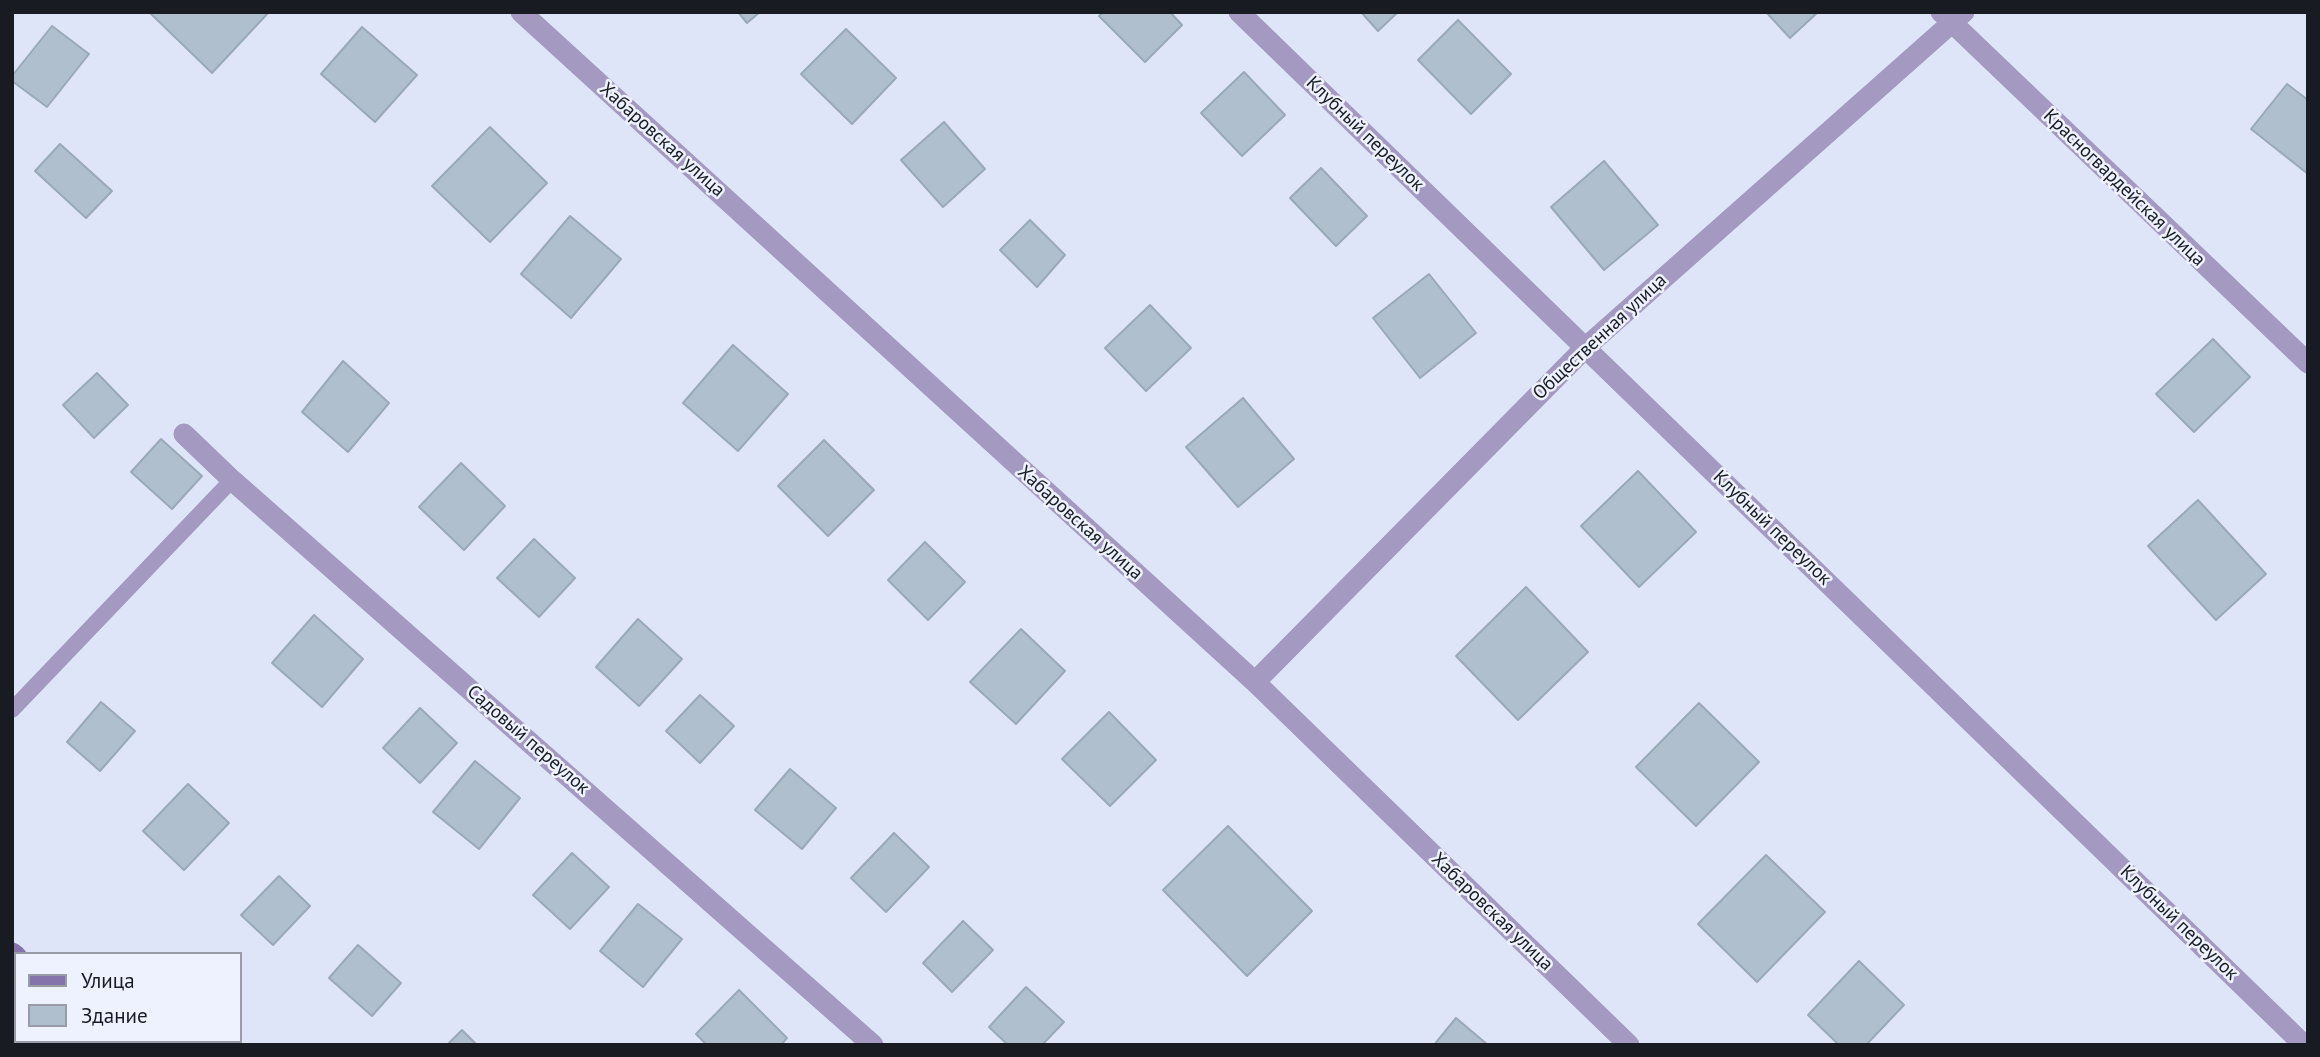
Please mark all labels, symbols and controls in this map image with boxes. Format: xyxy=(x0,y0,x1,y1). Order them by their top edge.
street label: Клубный переулок xyxy=(1301,72,1429,196)
street label: Хабаровская улица xyxy=(595,78,729,202)
street label: Красногвардейская улица xyxy=(2038,105,2210,271)
street label: Общественная улица xyxy=(1528,269,1672,405)
street label: Хабаровская улица xyxy=(1013,461,1147,585)
street label: Клубный переулок xyxy=(1708,466,1836,590)
street label: Садовый переулок xyxy=(462,681,594,799)
street label: Хабаровская улица xyxy=(1426,848,1558,976)
street label: Клубный переулок xyxy=(2115,861,2243,985)
legend xyxy=(14,952,242,1043)
text: Улица xyxy=(81,967,135,994)
text: Здание xyxy=(81,1002,148,1029)

